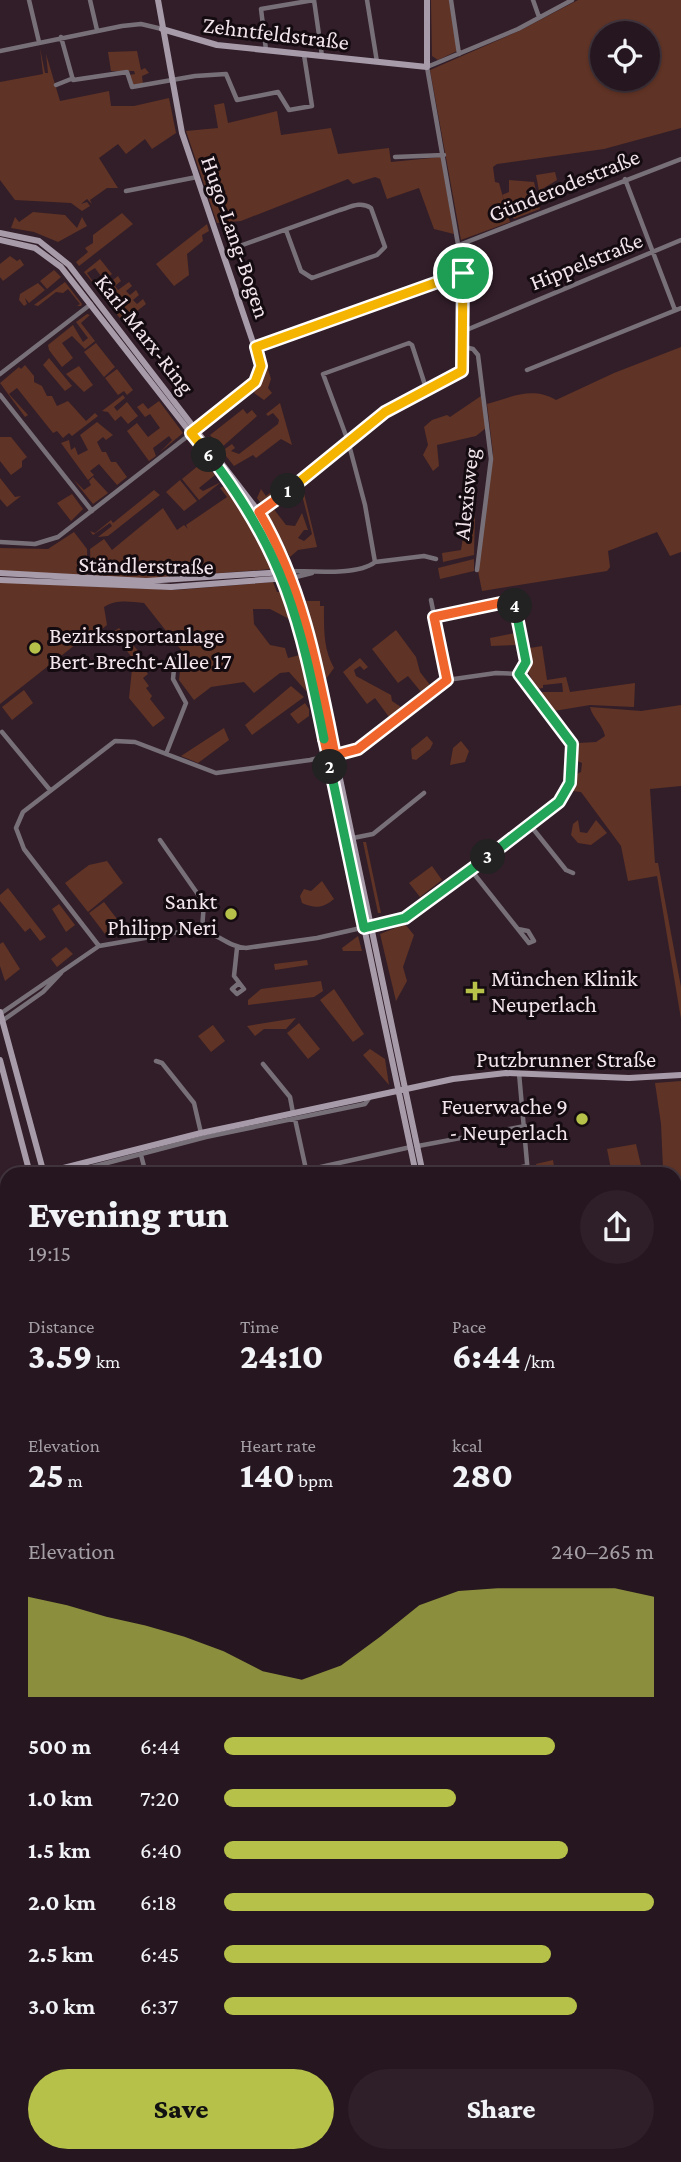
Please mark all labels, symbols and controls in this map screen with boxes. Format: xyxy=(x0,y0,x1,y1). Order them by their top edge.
street label: Zehntfeldstraße xyxy=(201,11,351,55)
map controls xyxy=(590,21,660,91)
button: locate xyxy=(590,21,660,91)
street label: Günderodestraße xyxy=(485,143,643,227)
street label: Hugo-Lang-Bogen xyxy=(196,153,276,321)
street label: Hippelstraße xyxy=(526,227,646,295)
pin xyxy=(433,243,493,303)
icon: arrive xyxy=(444,254,482,292)
street label: Karl-Marx-Ring xyxy=(90,269,200,399)
pin: 6 xyxy=(192,438,227,472)
text: 6 xyxy=(203,444,214,465)
street label: Alexisweg xyxy=(448,447,484,541)
pin: 1 xyxy=(270,474,306,508)
text: 1 xyxy=(284,480,291,501)
street label: Ständlerstraße xyxy=(78,551,214,579)
pin: 4 xyxy=(498,588,532,624)
text: 4 xyxy=(509,595,520,616)
place label: Bezirkssportanlage Bert-Brecht-Allee 17 xyxy=(49,622,232,674)
marker: Bezirkssportanlage Bert-Brecht-Allee 17 xyxy=(27,640,43,656)
pin: 2 xyxy=(312,750,348,784)
text: 2 xyxy=(325,756,334,777)
pin: 3 xyxy=(470,840,505,874)
text: 3 xyxy=(483,846,492,867)
place label: Sankt Philipp Neri xyxy=(107,888,217,940)
marker: Sankt Philipp Neri xyxy=(223,906,239,922)
place label: München Klinik Neuperlach xyxy=(491,965,638,1017)
marker: München Klinik Neuperlach xyxy=(465,981,485,1001)
street label: Putzbrunner Straße xyxy=(476,1046,656,1072)
place label: Feuerwache 9 - Neuperlach xyxy=(441,1093,568,1145)
marker: Feuerwache 9 - Neuperlach xyxy=(574,1111,590,1127)
button: share xyxy=(580,1190,654,1264)
text: Evening run xyxy=(28,1193,229,1235)
text: 19:15 xyxy=(28,1240,71,1266)
text: Distance xyxy=(28,1316,94,1337)
text: Time xyxy=(240,1316,279,1337)
text: Pace xyxy=(452,1316,486,1337)
text: 3.59 xyxy=(28,1337,92,1376)
text: 24:10 xyxy=(240,1337,324,1376)
text: 6:44 xyxy=(452,1337,521,1376)
text: km xyxy=(92,1351,120,1372)
text: /km xyxy=(521,1351,555,1372)
text: Elevation xyxy=(28,1435,100,1456)
text: Heart rate xyxy=(240,1435,316,1456)
text: kcal xyxy=(452,1435,483,1456)
text: 25 xyxy=(28,1456,64,1495)
text: 140 xyxy=(240,1456,295,1495)
text: 280 xyxy=(452,1456,513,1495)
text: m xyxy=(64,1470,83,1491)
text: bpm xyxy=(295,1470,333,1491)
text: Elevation xyxy=(28,1538,115,1564)
text: 240–265 m xyxy=(551,1538,654,1564)
text: 500 m xyxy=(28,1733,91,1759)
text: 6:44 xyxy=(140,1733,180,1759)
text: 1.0 km xyxy=(28,1785,93,1811)
text: 7:20 xyxy=(140,1785,180,1811)
text: 1.5 km xyxy=(28,1837,91,1863)
text: 6:40 xyxy=(140,1837,182,1863)
text: 2.0 km xyxy=(28,1889,96,1915)
text: 6:18 xyxy=(140,1889,177,1915)
text: 2.5 km xyxy=(28,1941,94,1967)
text: 6:45 xyxy=(140,1941,179,1967)
text: 3.0 km xyxy=(28,1993,95,2019)
text: 6:37 xyxy=(140,1993,178,2019)
button: Save xyxy=(28,2069,334,2149)
button: Share xyxy=(348,2069,654,2149)

